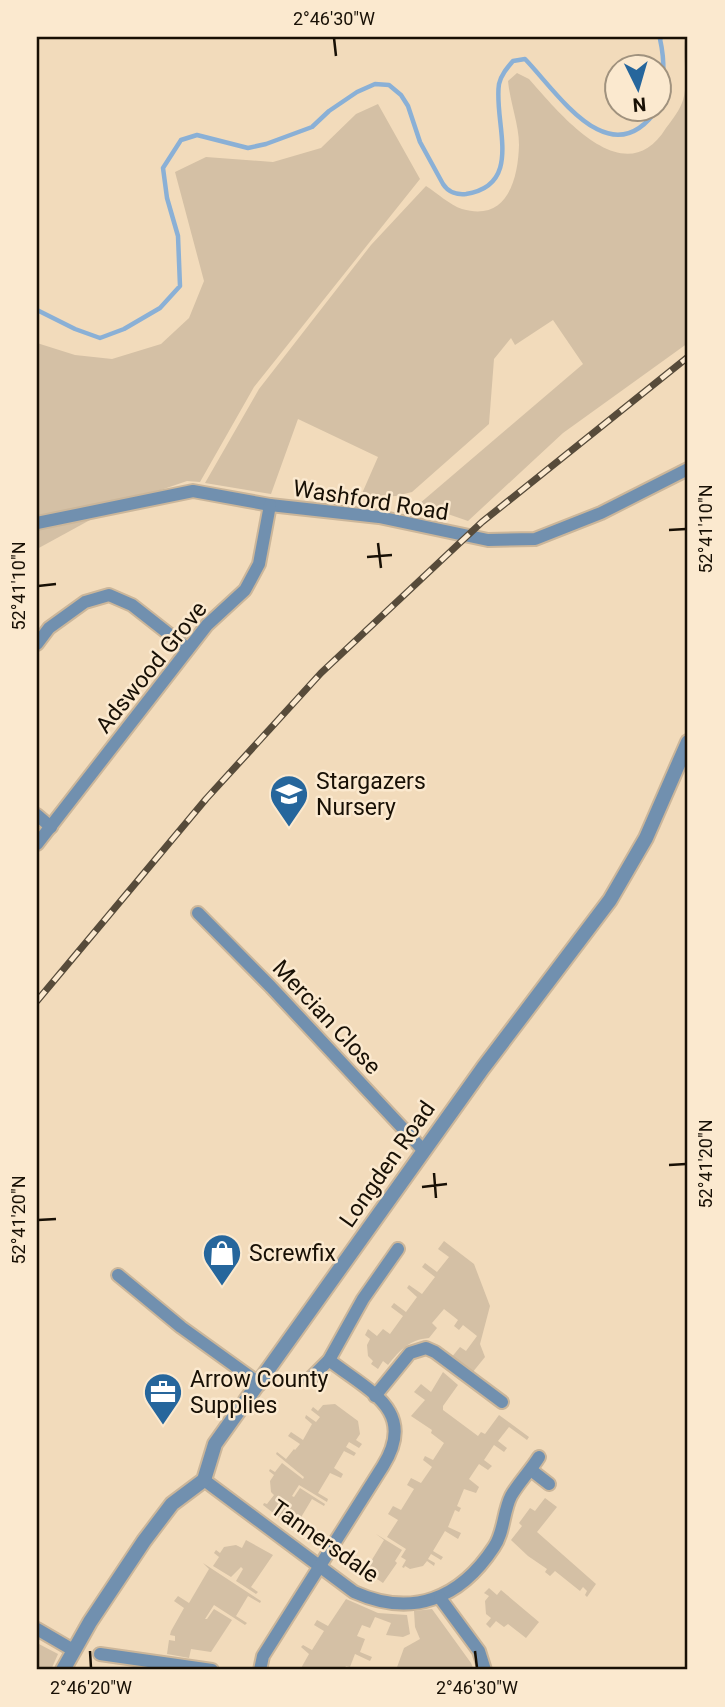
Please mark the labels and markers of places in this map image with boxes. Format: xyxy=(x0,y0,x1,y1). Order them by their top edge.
place label: Stargazers Nursery xyxy=(316,768,426,821)
school or university icon: Stargazers Nursery xyxy=(268,773,310,828)
shop icon: Screwfix xyxy=(201,1232,243,1287)
place label: Screwfix xyxy=(249,1240,336,1267)
place label: Arrow County Supplies xyxy=(190,1366,328,1419)
office icon: Arrow County Supplies xyxy=(142,1371,184,1426)

